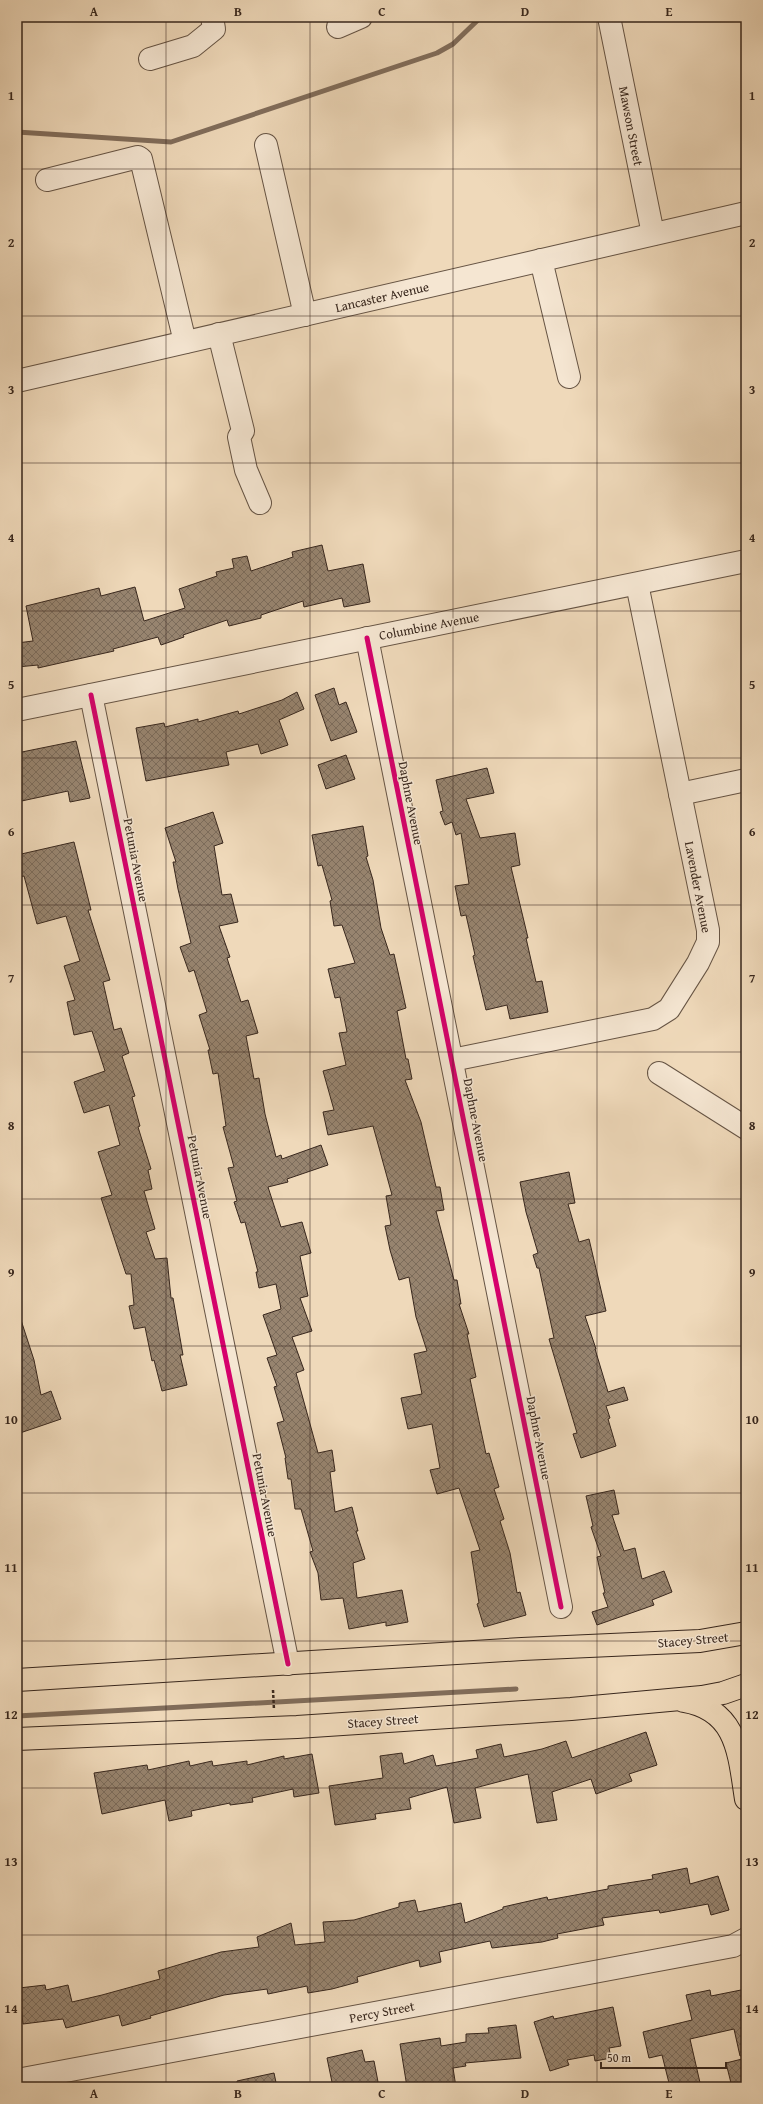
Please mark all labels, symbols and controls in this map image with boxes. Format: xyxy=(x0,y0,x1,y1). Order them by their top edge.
text: A xyxy=(90,2,99,21)
text: B xyxy=(234,2,242,21)
text: C xyxy=(378,2,386,21)
text: D xyxy=(521,2,529,21)
text: E xyxy=(666,2,673,21)
street label: Mawson Street xyxy=(614,85,648,168)
text: 1 xyxy=(8,86,14,105)
text: 1 xyxy=(749,86,755,105)
text: 2 xyxy=(8,233,15,252)
text: 2 xyxy=(749,233,756,252)
street label: Lancaster Avenue xyxy=(333,277,431,317)
text: 3 xyxy=(8,380,14,399)
text: 3 xyxy=(749,380,755,399)
text: 4 xyxy=(8,528,15,547)
text: 4 xyxy=(749,528,756,547)
street label: Columbine Avenue xyxy=(377,607,481,645)
text: 5 xyxy=(8,675,15,694)
text: 5 xyxy=(749,675,756,694)
street label: Daphne Avenue xyxy=(394,760,428,846)
street label: Petunia Avenue xyxy=(119,817,153,903)
text: 6 xyxy=(8,822,15,841)
text: 6 xyxy=(749,822,756,841)
street label: Lavender Avenue xyxy=(680,840,716,934)
text: 7 xyxy=(8,969,15,988)
text: 7 xyxy=(749,969,756,988)
street label: Daphne Avenue xyxy=(459,1077,493,1163)
text: 8 xyxy=(8,1116,15,1135)
text: 8 xyxy=(749,1116,756,1135)
street label: Petunia Avenue xyxy=(183,1134,217,1220)
text: 9 xyxy=(8,1263,15,1282)
text: 9 xyxy=(749,1263,756,1282)
street label: Daphne Avenue xyxy=(522,1395,556,1481)
text: 10 xyxy=(4,1410,18,1429)
text: 10 xyxy=(745,1410,759,1429)
street label: Petunia Avenue xyxy=(248,1452,282,1538)
text: 11 xyxy=(4,1558,18,1577)
text: 11 xyxy=(745,1558,759,1577)
street label: Stacey Street xyxy=(657,1627,730,1653)
text: 12 xyxy=(4,1705,18,1724)
text: 12 xyxy=(745,1705,759,1724)
street label: Stacey Street xyxy=(347,1709,420,1733)
text: 13 xyxy=(4,1852,18,1871)
text: 13 xyxy=(745,1852,759,1871)
street label: Percy Street xyxy=(348,1996,417,2028)
text: 14 xyxy=(4,1999,18,2018)
text: 14 xyxy=(745,1999,759,2018)
scale bar xyxy=(601,2044,726,2070)
text: 50 m xyxy=(607,2049,631,2066)
text: A xyxy=(90,2084,99,2103)
text: B xyxy=(234,2084,242,2103)
text: C xyxy=(378,2084,386,2103)
text: D xyxy=(521,2084,529,2103)
text: E xyxy=(666,2084,673,2103)

